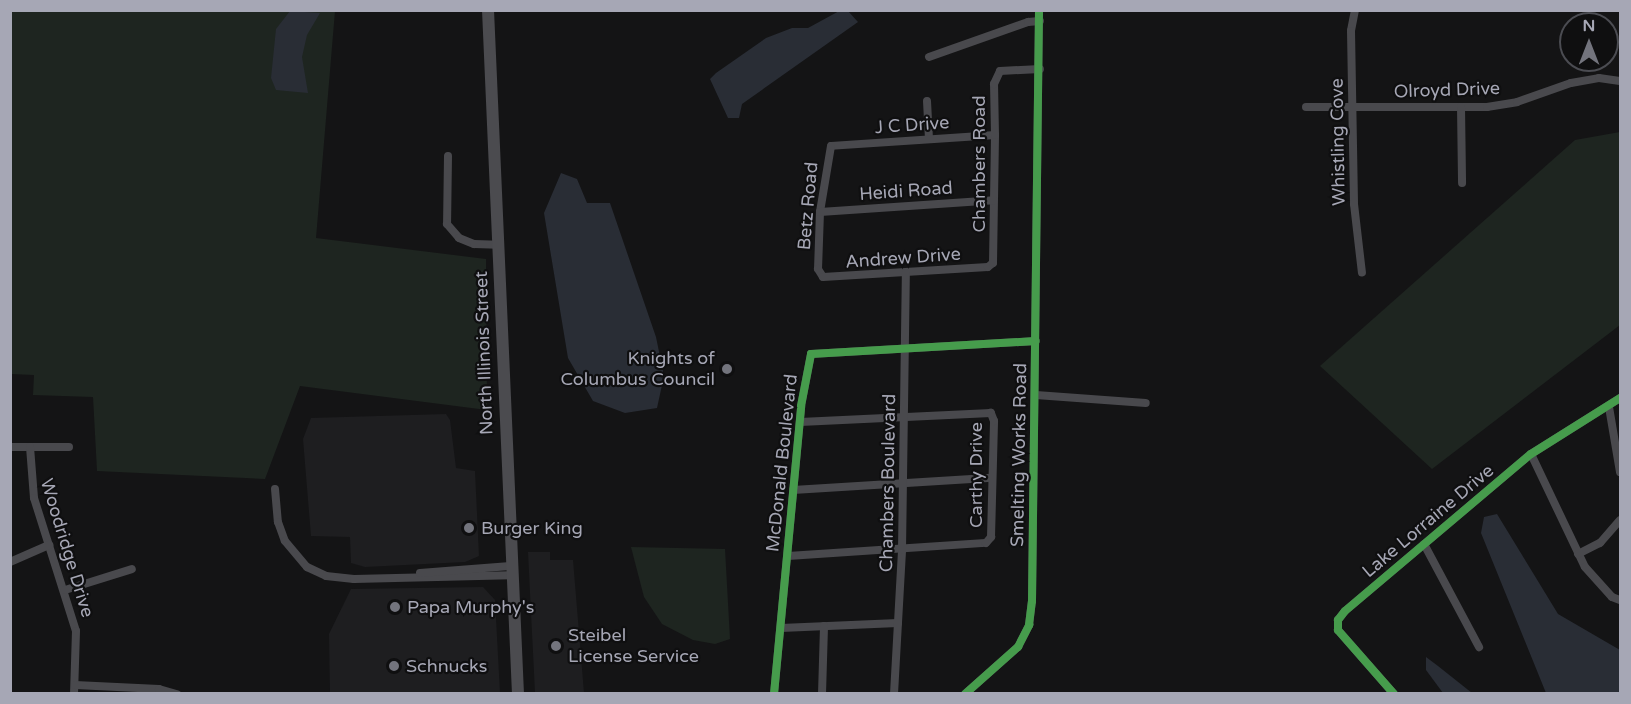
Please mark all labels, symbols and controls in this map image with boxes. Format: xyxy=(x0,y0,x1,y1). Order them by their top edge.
north arrow xyxy=(1559,12,1619,72)
text: N xyxy=(1583,16,1595,36)
street label: Olroyd Drive xyxy=(1394,77,1500,103)
street label: Whistling Cove xyxy=(1326,78,1350,206)
street label: Chambers Road xyxy=(968,95,990,233)
street label: J C Drive xyxy=(874,112,950,138)
street label: Betz Road xyxy=(793,161,823,251)
street label: Heidi Road xyxy=(858,177,954,205)
street label: Andrew Drive xyxy=(845,243,961,273)
street label: North Illinois Street xyxy=(470,271,498,435)
place label: Knights of Columbus Council xyxy=(561,348,715,391)
marker: Knights of Columbus Council xyxy=(720,362,734,376)
street label: Smelting Works Road xyxy=(1007,363,1031,547)
street label: McDonald Boulevard xyxy=(762,373,802,553)
street label: Chambers Boulevard xyxy=(876,394,900,572)
street label: Carthy Drive xyxy=(965,422,987,528)
street label: Lake Lorraine Drive xyxy=(1358,460,1498,582)
street label: Woodridge Drive xyxy=(36,476,98,620)
place label: Burger King xyxy=(481,517,583,539)
marker: Burger King xyxy=(462,521,476,535)
place label: Papa Murphy's xyxy=(407,596,534,618)
marker: Papa Murphy's xyxy=(388,600,402,614)
place label: Steibel License Service xyxy=(568,625,699,668)
marker: Steibel License Service xyxy=(549,639,563,653)
place label: Schnucks xyxy=(406,655,487,677)
marker: Schnucks xyxy=(387,659,401,673)

